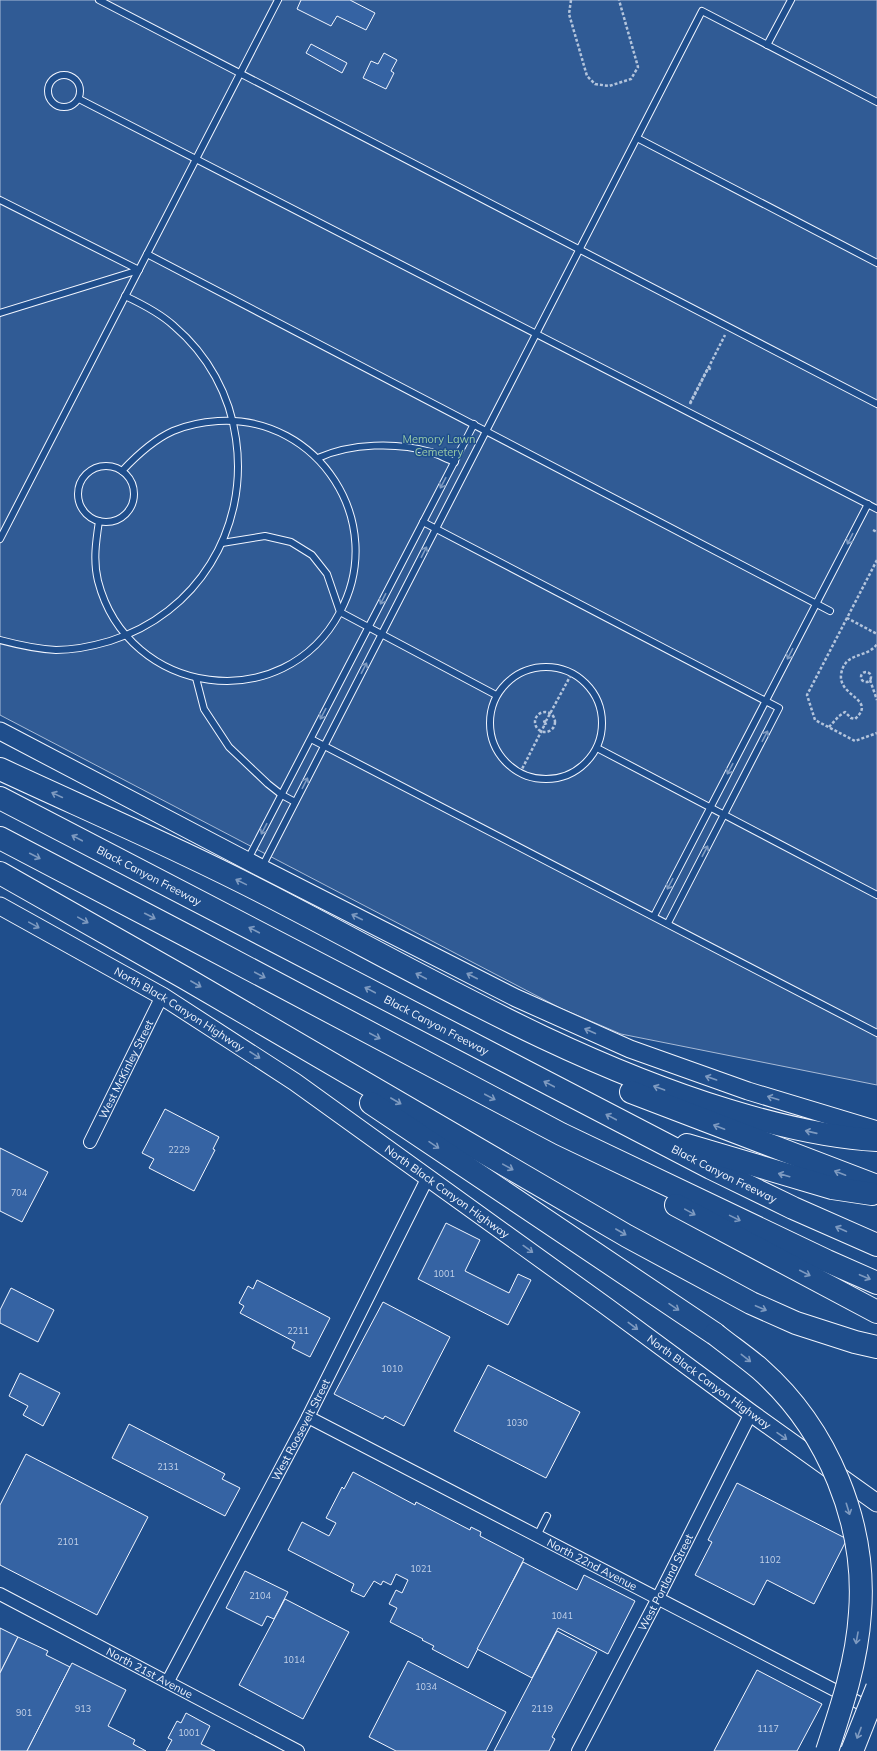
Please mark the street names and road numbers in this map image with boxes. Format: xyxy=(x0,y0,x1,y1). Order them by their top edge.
street label: Black Canyon Freeway xyxy=(94,843,204,909)
street label: North Black Canyon Highway xyxy=(112,964,247,1055)
street label: Black Canyon Freeway xyxy=(382,992,491,1058)
street label: West McKinley Street xyxy=(96,1018,156,1121)
street label: North Black Canyon Highway xyxy=(382,1142,512,1241)
street label: Black Canyon Freeway xyxy=(669,1142,779,1206)
street label: North Black Canyon Highway xyxy=(644,1332,774,1432)
street label: West Roosevelt Street xyxy=(268,1377,333,1483)
street label: West Portland Street xyxy=(635,1532,696,1633)
street label: North 22nd Avenue xyxy=(545,1535,639,1593)
street label: North 21st Avenue xyxy=(104,1644,195,1701)

